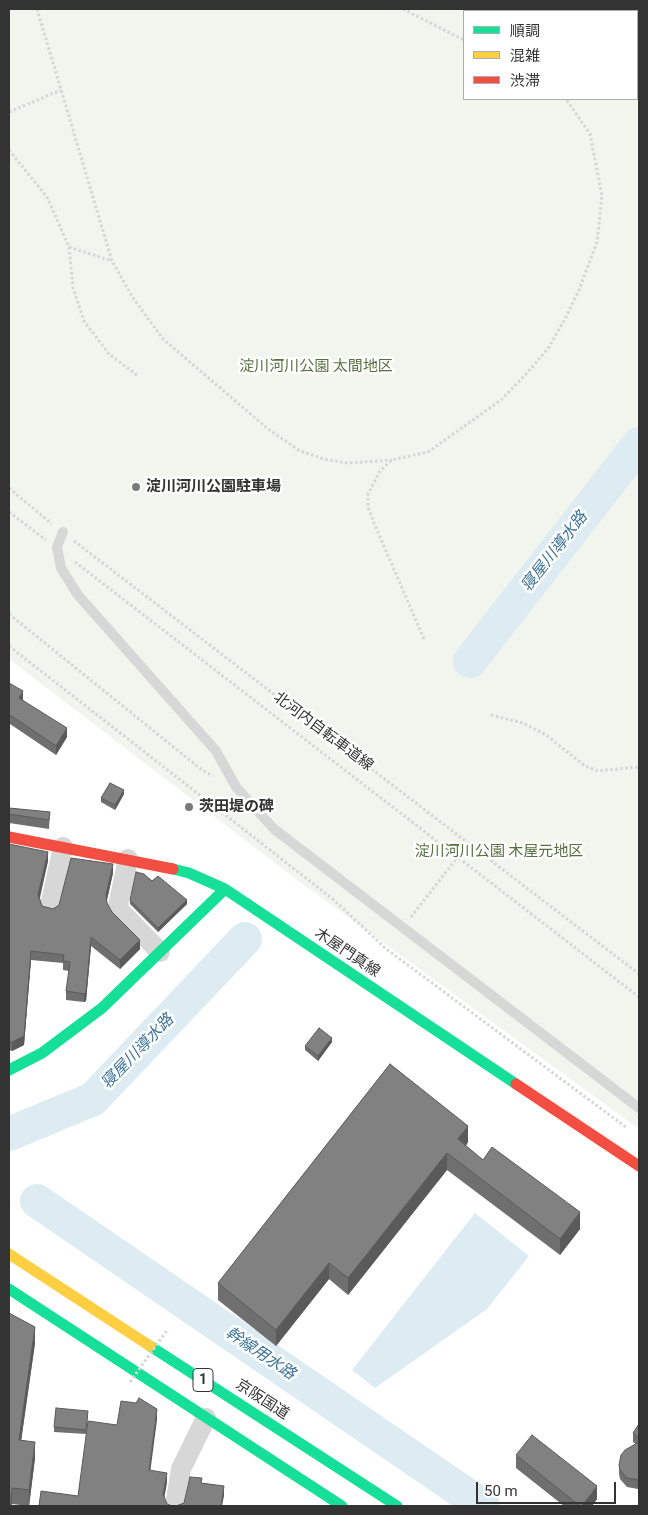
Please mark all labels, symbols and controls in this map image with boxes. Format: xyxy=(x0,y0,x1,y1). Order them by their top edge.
legend xyxy=(463,10,638,100)
text: 順調 xyxy=(510,22,540,40)
text: 混雑 xyxy=(510,47,540,65)
text: 渋滞 xyxy=(510,72,540,90)
park label: 淀川河川公園 太間地区 xyxy=(239,358,393,376)
place label: 淀川河川公園駐車場 xyxy=(146,478,281,496)
marker: 淀川河川公園駐車場 xyxy=(130,481,142,493)
water label: 寝屋川導水路 xyxy=(518,508,592,596)
street label: 北河内自転車道線 xyxy=(270,689,376,775)
place label: 茨田堤の碑 xyxy=(199,798,274,816)
marker: 茨田堤の碑 xyxy=(183,801,195,813)
park label: 淀川河川公園 木屋元地区 xyxy=(415,843,583,861)
street label: 木屋門真線 xyxy=(311,925,383,981)
water label: 寝屋川導水路 xyxy=(98,1011,178,1093)
water label: 幹線用水路 xyxy=(221,1324,299,1384)
road number: 1 xyxy=(193,1368,213,1392)
street label: 京阪国道 xyxy=(232,1376,292,1424)
scale bar xyxy=(478,1472,618,1504)
text: 50 m xyxy=(484,1482,518,1500)

